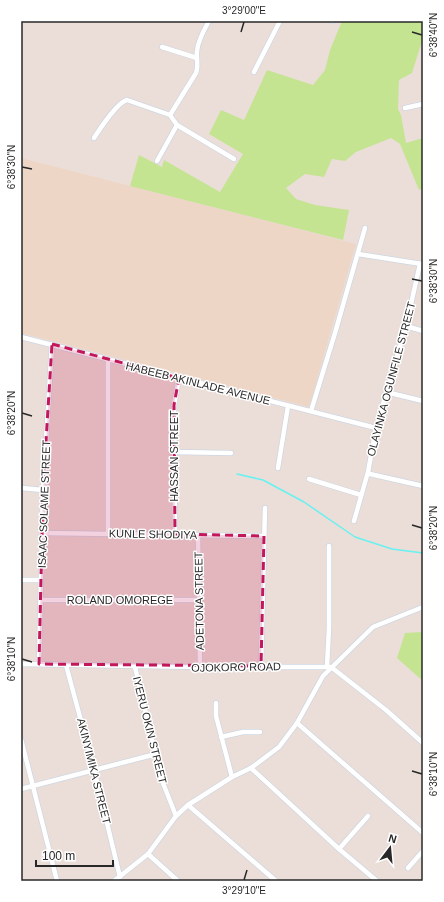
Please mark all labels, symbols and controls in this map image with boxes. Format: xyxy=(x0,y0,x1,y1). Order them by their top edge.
text: 3°29'00"E xyxy=(222,5,266,16)
text: 6°38'40"N xyxy=(428,13,439,57)
text: 6°38'30"N xyxy=(6,145,17,189)
text: 6°38'30"N xyxy=(428,259,439,303)
street label: OLAYINKA OGUNFILE STREET xyxy=(365,300,417,458)
street label: HABEEB AKINLADE AVENUE xyxy=(125,359,271,407)
text: 6°38'20"N xyxy=(6,391,17,435)
street label: HASSAN STREET xyxy=(168,410,180,502)
street label: ISAAC SOLAME STREET xyxy=(36,439,52,568)
text: 6°38'20"N xyxy=(428,506,439,550)
street label: KUNLE SHODIYA xyxy=(109,527,198,541)
street label: ADETONA STREET xyxy=(192,551,206,651)
street label: ROLAND OMOREGE xyxy=(67,594,173,606)
text: 6°38'10"N xyxy=(6,637,17,681)
street label: OJOKORO ROAD xyxy=(191,660,281,674)
street label: IYERU OKIN STREET xyxy=(131,675,169,785)
street label: AKINYIMIKA STREET xyxy=(75,717,113,826)
text: 6°38'10"N xyxy=(428,752,439,796)
north arrow xyxy=(370,828,410,868)
text: N xyxy=(387,832,398,845)
scale bar xyxy=(36,842,113,868)
text: 100 m xyxy=(42,849,75,863)
text: 3°29'10"E xyxy=(222,885,266,896)

